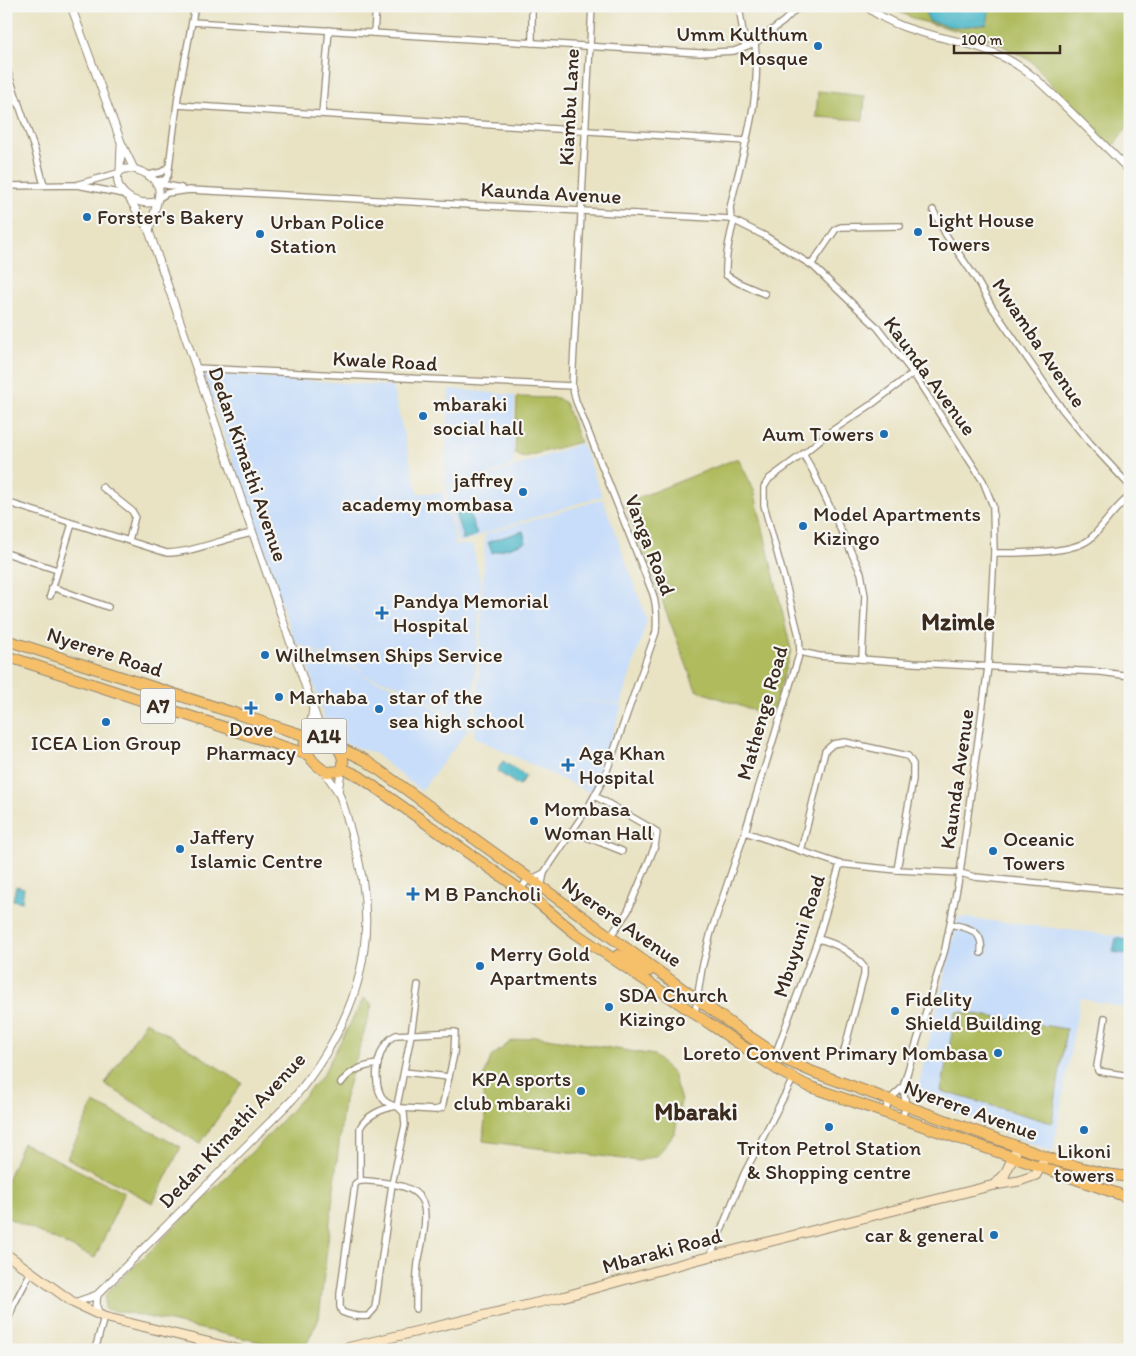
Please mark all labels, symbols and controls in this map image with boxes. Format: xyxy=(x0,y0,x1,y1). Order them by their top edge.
place label: Umm Kulthum Mosque xyxy=(676,21,808,70)
scale bar xyxy=(954,22,1060,54)
text: 100 m xyxy=(961,31,1003,49)
marker: Umm Kulthum Mosque xyxy=(812,40,824,52)
street label: Kiambu Lane xyxy=(553,48,584,166)
street label: Kaunda Avenue xyxy=(480,176,622,209)
place label: Forster's Bakery xyxy=(97,204,243,229)
place label: Light House Towers xyxy=(928,207,1034,256)
place label: Urban Police Station xyxy=(270,209,384,258)
marker: Forster's Bakery xyxy=(81,211,93,223)
marker: Light House Towers xyxy=(912,226,924,238)
marker: Urban Police Station xyxy=(254,228,266,240)
street label: Mwamba Avenue xyxy=(987,273,1092,412)
street label: Kaunda Avenue xyxy=(879,311,982,440)
street label: Kwale Road xyxy=(332,345,439,376)
street label: Dedan Kimathi Avenue xyxy=(203,363,294,564)
place label: mbaraki social hall xyxy=(433,391,524,440)
marker: mbaraki social hall xyxy=(417,410,429,422)
place label: Aum Towers xyxy=(762,421,874,446)
marker: Aum Towers xyxy=(878,428,890,440)
place label: jaffrey academy mombasa xyxy=(341,467,513,516)
marker: jaffrey academy mombasa xyxy=(517,486,529,498)
street label: Vanga Road xyxy=(620,491,681,599)
place label: Model Apartments Kizingo xyxy=(813,501,981,550)
marker: Model Apartments Kizingo xyxy=(797,520,809,532)
place label: Pandya Memorial Hospital xyxy=(393,588,548,637)
marker: Pandya Memorial Hospital xyxy=(375,606,389,620)
district label: Mzimle xyxy=(921,607,995,636)
street label: Nyerere Road xyxy=(44,621,167,682)
place label: Wilhelmsen Ships Service xyxy=(275,642,503,667)
street label: Mathenge Road xyxy=(730,643,793,783)
marker: Wilhelmsen Ships Service xyxy=(259,649,271,661)
place label: Marhaba xyxy=(289,684,368,709)
place label: star of the sea high school xyxy=(389,684,524,733)
road number: A7 xyxy=(140,688,176,724)
marker: Marhaba xyxy=(273,691,285,703)
marker: Dove Pharmacy xyxy=(245,702,257,714)
marker: star of the sea high school xyxy=(373,703,385,715)
street label: Kaunda Avenue xyxy=(934,707,979,851)
marker: ICEA Lion Group xyxy=(100,716,112,728)
place label: Dove Pharmacy xyxy=(206,716,296,765)
road number: A14 xyxy=(302,718,346,754)
place label: ICEA Lion Group xyxy=(31,730,181,755)
place label: Aga Khan Hospital xyxy=(579,740,665,789)
marker: Aga Khan Hospital xyxy=(561,758,575,772)
place label: Mombasa Woman Hall xyxy=(544,796,653,845)
marker: Mombasa Woman Hall xyxy=(528,815,540,827)
place label: Jaffery Islamic Centre xyxy=(190,824,323,873)
place label: Oceanic Towers xyxy=(1003,826,1075,875)
marker: Jaffery Islamic Centre xyxy=(174,843,186,855)
marker: Oceanic Towers xyxy=(987,845,999,857)
street label: Nyerere Avenue xyxy=(557,871,687,972)
street label: Mbuyuni Road xyxy=(767,871,830,1000)
place label: M B Pancholi xyxy=(424,881,541,906)
marker: M B Pancholi xyxy=(406,887,420,901)
place label: Merry Gold Apartments xyxy=(490,941,597,990)
marker: Merry Gold Apartments xyxy=(474,960,486,972)
place label: SDA Church Kizingo xyxy=(619,982,728,1031)
place label: Fidelity Shield Building xyxy=(905,986,1042,1035)
marker: SDA Church Kizingo xyxy=(603,1001,615,1013)
marker: Fidelity Shield Building xyxy=(889,1005,901,1017)
place label: Loreto Convent Primary Mombasa xyxy=(683,1040,988,1065)
street label: Dedan Kimathi Avenue xyxy=(153,1046,310,1213)
marker: Loreto Convent Primary Mombasa xyxy=(992,1047,1004,1059)
place label: KPA sports club mbaraki xyxy=(454,1066,571,1115)
street label: Nyerere Avenue xyxy=(901,1074,1042,1145)
marker: KPA sports club mbaraki xyxy=(575,1085,587,1097)
district label: Mbaraki xyxy=(654,1097,738,1126)
marker: Triton Petrol Station & Shopping centre xyxy=(823,1121,835,1133)
marker: Likoni towers xyxy=(1078,1124,1090,1136)
place label: Triton Petrol Station & Shopping centre xyxy=(737,1135,921,1184)
place label: Likoni towers xyxy=(1054,1138,1114,1187)
street label: Mbaraki Road xyxy=(599,1222,725,1278)
place label: car & general xyxy=(865,1222,984,1247)
marker: car & general xyxy=(988,1229,1000,1241)

